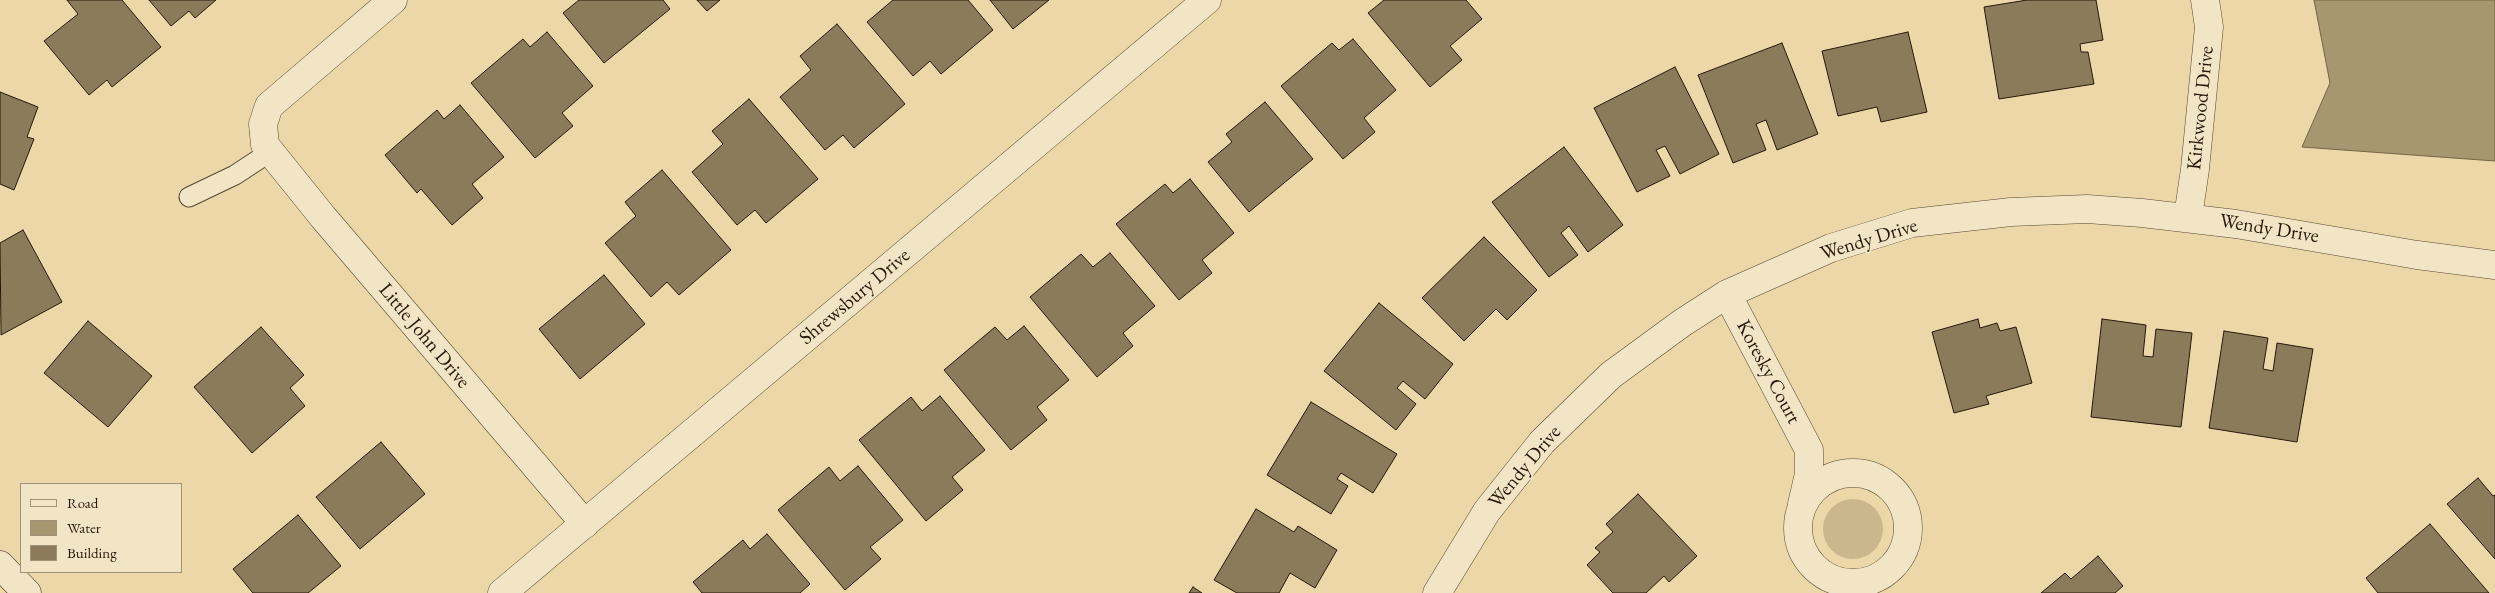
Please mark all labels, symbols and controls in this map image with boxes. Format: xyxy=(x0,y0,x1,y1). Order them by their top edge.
street label: Kirkwood Drive xyxy=(2183,45,2219,171)
street label: Wendy Drive xyxy=(2218,209,2320,249)
street label: Wendy Drive xyxy=(1818,214,1920,266)
street label: Shrewsbury Drive xyxy=(795,244,915,350)
street label: Little John Drive xyxy=(373,279,475,393)
street label: Koresky Court xyxy=(1731,316,1805,428)
street label: Wendy Drive xyxy=(1484,421,1566,513)
legend xyxy=(20,483,182,573)
text: Road xyxy=(67,493,98,512)
text: Water xyxy=(67,518,101,537)
text: Building xyxy=(67,543,117,562)

